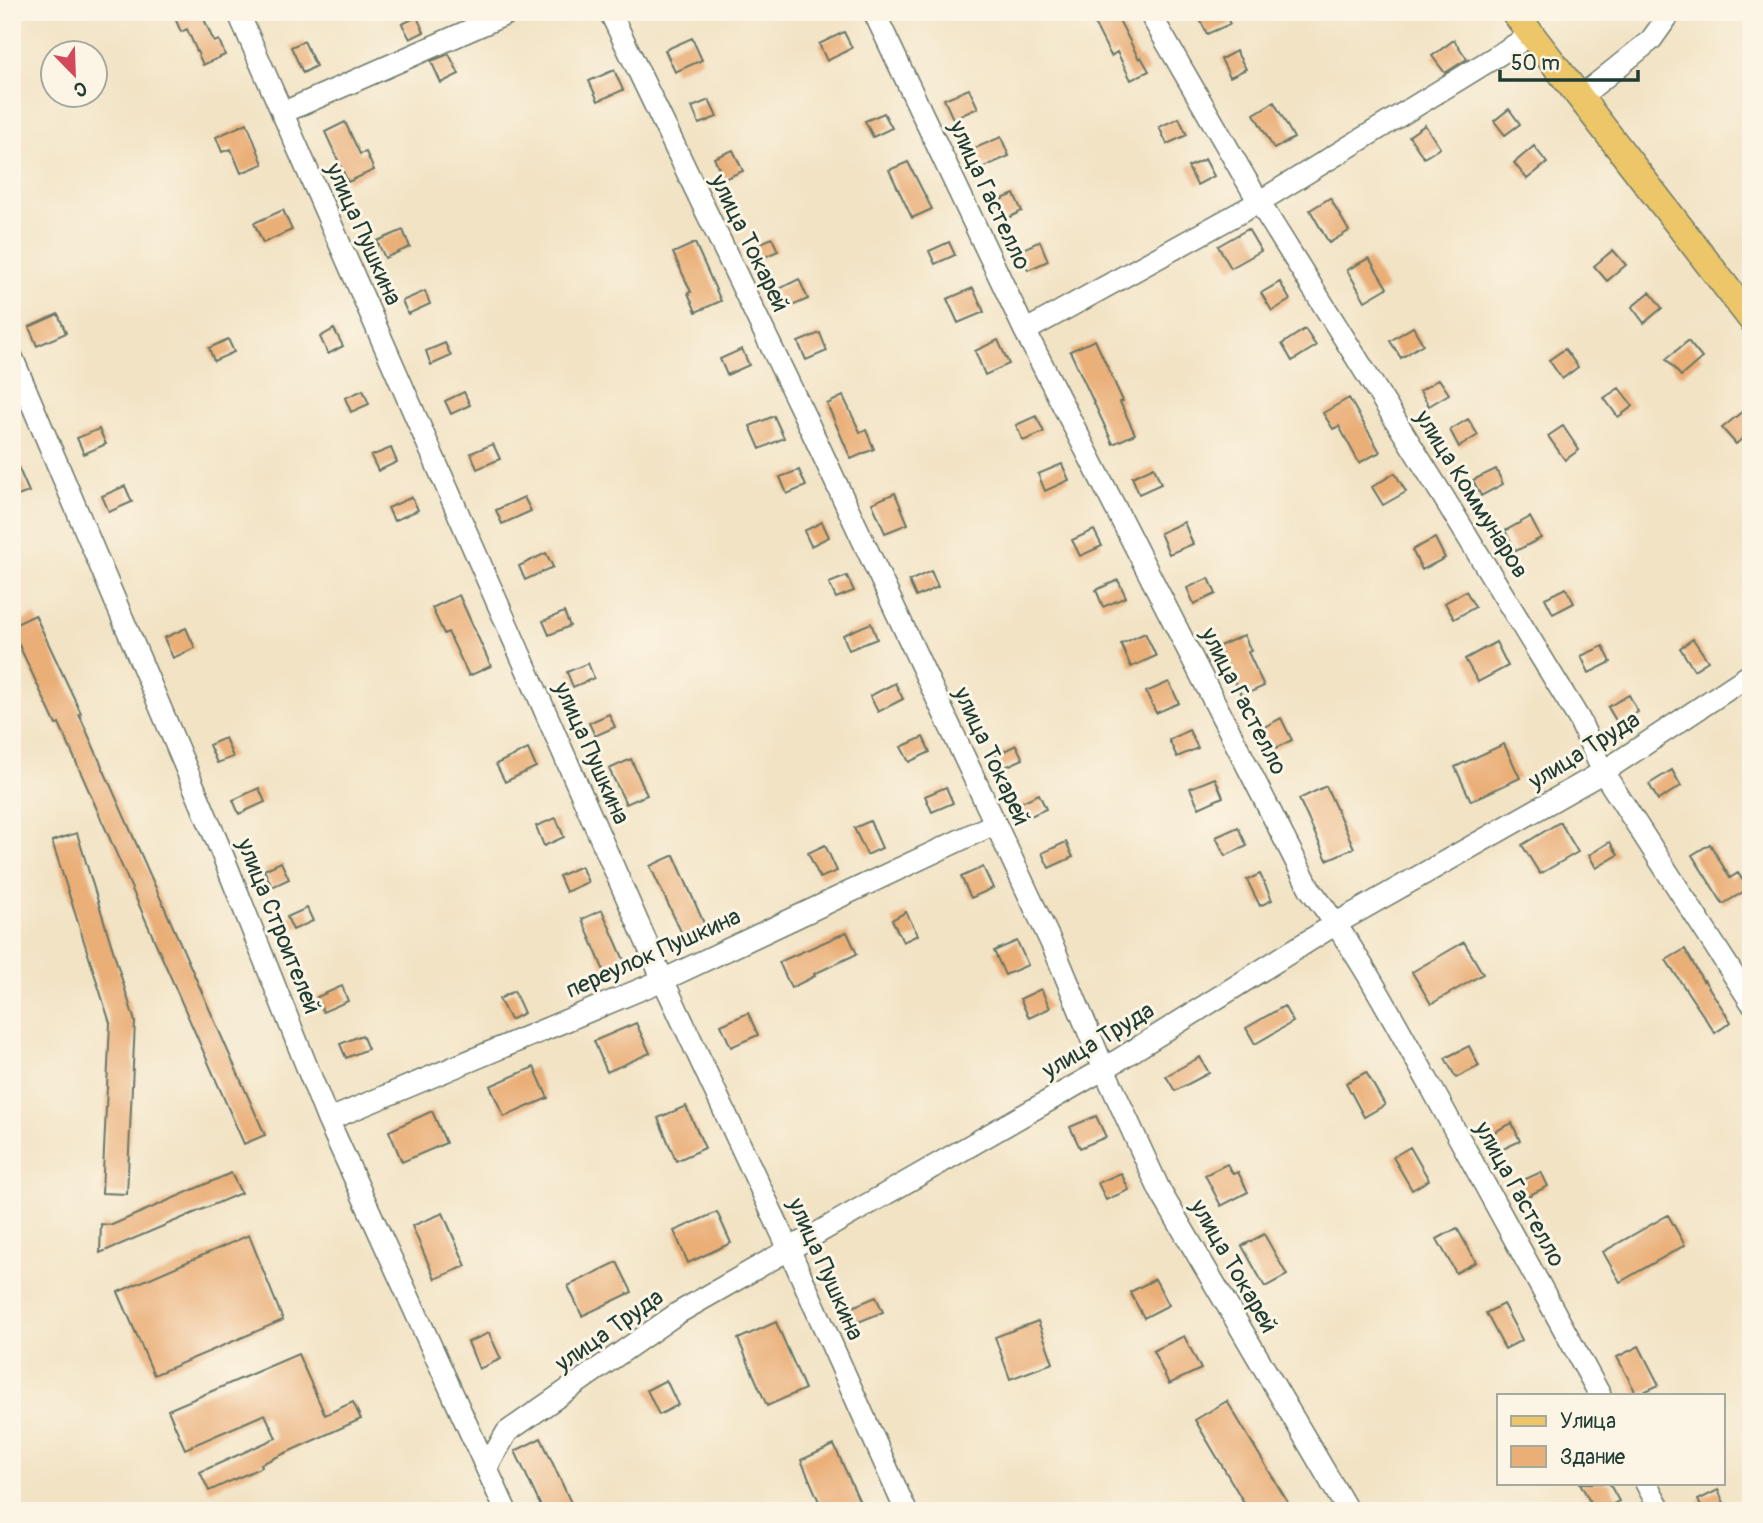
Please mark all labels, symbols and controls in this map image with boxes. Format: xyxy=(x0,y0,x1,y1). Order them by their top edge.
north arrow xyxy=(38,38,108,108)
scale bar xyxy=(1500,38,1639,82)
text: 50 m xyxy=(1511,50,1560,77)
text: С xyxy=(70,75,90,102)
street label: улица Гастелло xyxy=(942,115,1037,275)
street label: улица Пушкина xyxy=(319,158,408,310)
street label: улица Токарей xyxy=(703,169,795,317)
street label: улица Коммунаров xyxy=(1408,404,1535,584)
street label: улица Гастелло xyxy=(1194,622,1293,780)
street label: улица Пушкина xyxy=(547,677,636,829)
street label: улица Токарей xyxy=(946,681,1036,830)
street label: улица Труда xyxy=(1523,705,1645,796)
street label: улица Строителей xyxy=(230,833,327,1018)
street label: переулок Пушкина xyxy=(561,902,745,1005)
street label: улица Труда xyxy=(1036,996,1159,1086)
street label: улица Гастелло xyxy=(1467,1116,1571,1272)
street label: улица Пушкина xyxy=(781,1193,870,1345)
street label: улица Токарей xyxy=(1183,1193,1283,1338)
street label: улица Труда xyxy=(549,1283,669,1379)
legend xyxy=(1497,1394,1724,1484)
text: Улица xyxy=(1560,1408,1616,1435)
text: Здание xyxy=(1560,1444,1626,1471)

